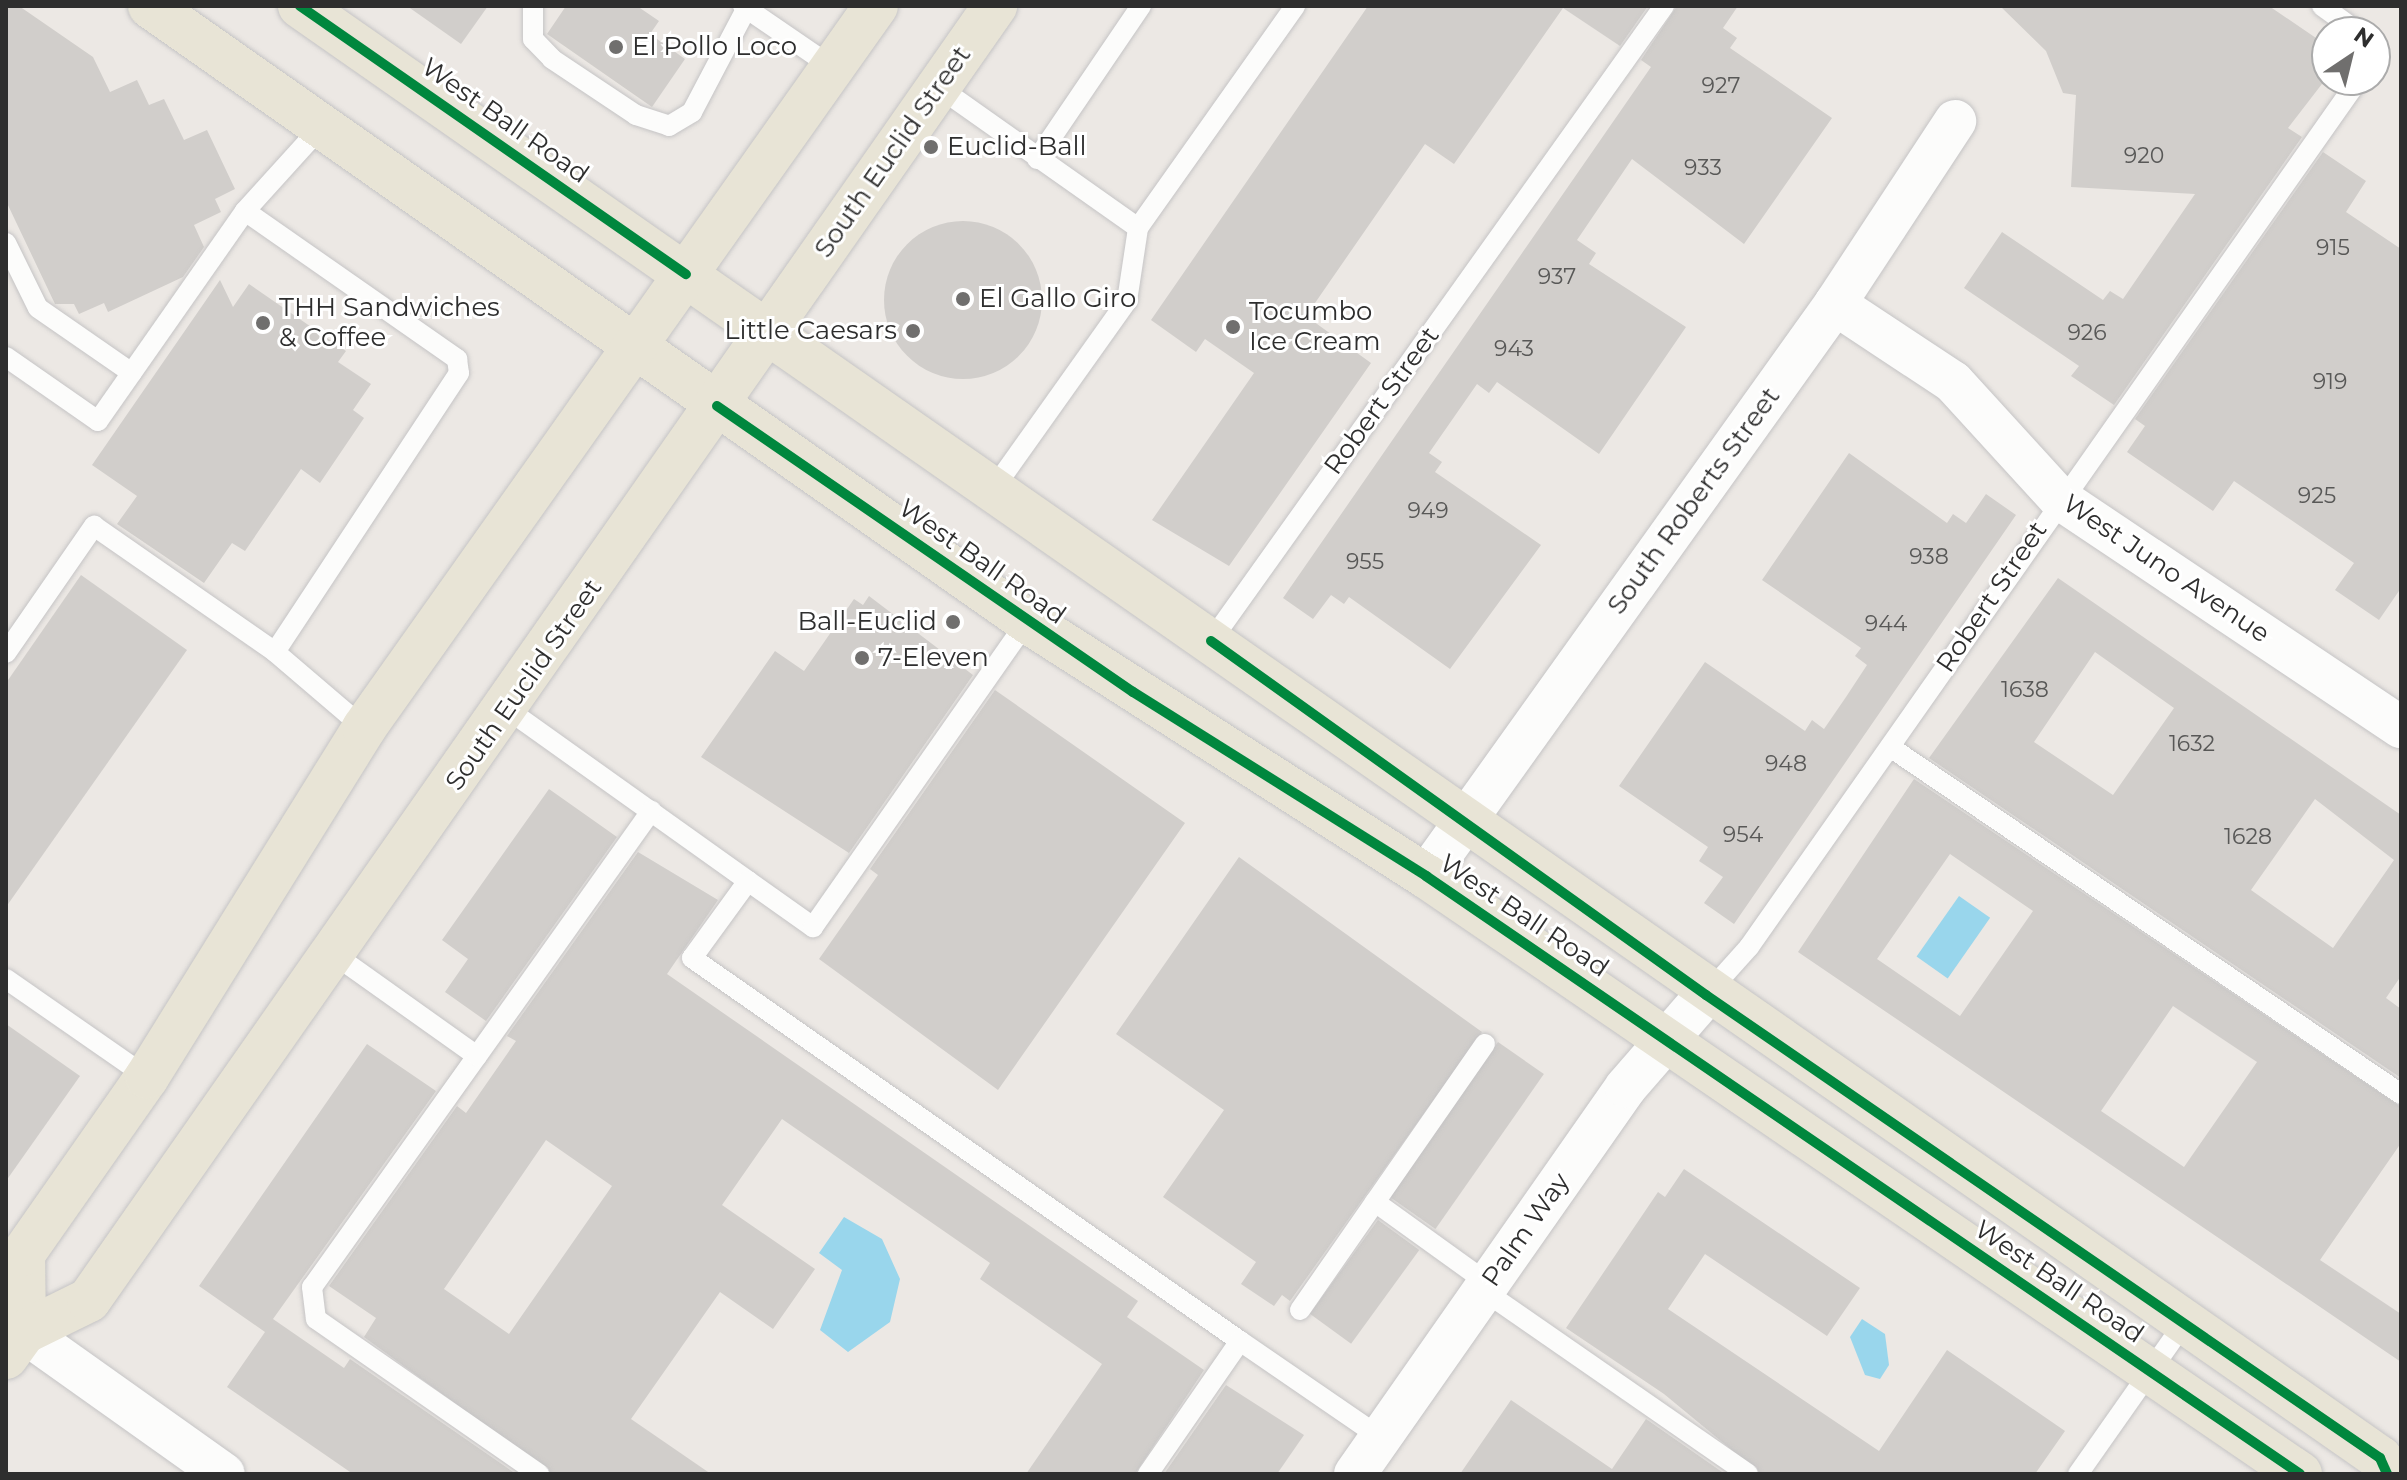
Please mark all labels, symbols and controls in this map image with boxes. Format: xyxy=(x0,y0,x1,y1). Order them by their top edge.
north arrow xyxy=(2311,16,2391,96)
text: N xyxy=(2349,21,2379,54)
place label: El Pollo Loco xyxy=(632,31,797,63)
marker: El Pollo Loco xyxy=(607,38,625,56)
street label: South Euclid Street xyxy=(808,40,978,264)
street label: West Ball Road xyxy=(415,52,595,190)
house number: 927 xyxy=(1702,73,1740,99)
place label: Euclid-Ball xyxy=(947,131,1087,163)
marker: Euclid-Ball xyxy=(922,138,940,156)
house number: 920 xyxy=(2124,143,2164,169)
house number: 933 xyxy=(1684,155,1722,181)
house number: 915 xyxy=(2316,235,2350,261)
house number: 937 xyxy=(1538,264,1576,290)
place label: El Gallo Giro xyxy=(979,283,1136,315)
marker: El Gallo Giro xyxy=(954,290,972,308)
place label: THH Sandwiches & Coffee xyxy=(279,292,500,354)
place label: Tocumbo Ice Cream xyxy=(1249,296,1381,358)
marker: THH Sandwiches & Coffee xyxy=(254,314,272,332)
place label: Little Caesars xyxy=(724,315,897,347)
marker: Tocumbo Ice Cream xyxy=(1224,318,1242,336)
house number: 926 xyxy=(2067,320,2107,346)
street label: Robert Street xyxy=(1318,321,1446,481)
marker: Little Caesars xyxy=(904,322,922,340)
house number: 943 xyxy=(1494,336,1534,362)
house number: 919 xyxy=(2313,369,2347,395)
street label: South Roberts Street xyxy=(1601,382,1787,620)
house number: 925 xyxy=(2298,483,2336,509)
street label: West Juno Avenue xyxy=(2057,488,2275,650)
street label: West Ball Road xyxy=(892,493,1072,631)
house number: 949 xyxy=(1407,498,1449,524)
street label: Robert Street xyxy=(1930,516,2054,678)
house number: 938 xyxy=(1909,544,1949,570)
house number: 955 xyxy=(1346,549,1384,575)
street label: South Euclid Street xyxy=(439,573,609,797)
place label: Ball-Euclid xyxy=(797,606,937,638)
house number: 944 xyxy=(1865,611,1907,637)
marker: Ball-Euclid xyxy=(944,613,962,631)
place label: 7-Eleven xyxy=(878,642,989,674)
marker: 7-Eleven xyxy=(853,649,871,667)
house number: 1638 xyxy=(2001,677,2049,703)
house number: 1632 xyxy=(2169,731,2215,757)
house number: 948 xyxy=(1765,751,1807,777)
house number: 954 xyxy=(1723,822,1763,848)
house number: 1628 xyxy=(2224,824,2272,850)
street label: West Ball Road xyxy=(1434,848,1614,984)
street label: Palm Way xyxy=(1476,1167,1576,1293)
street label: West Ball Road xyxy=(1969,1214,2149,1350)

